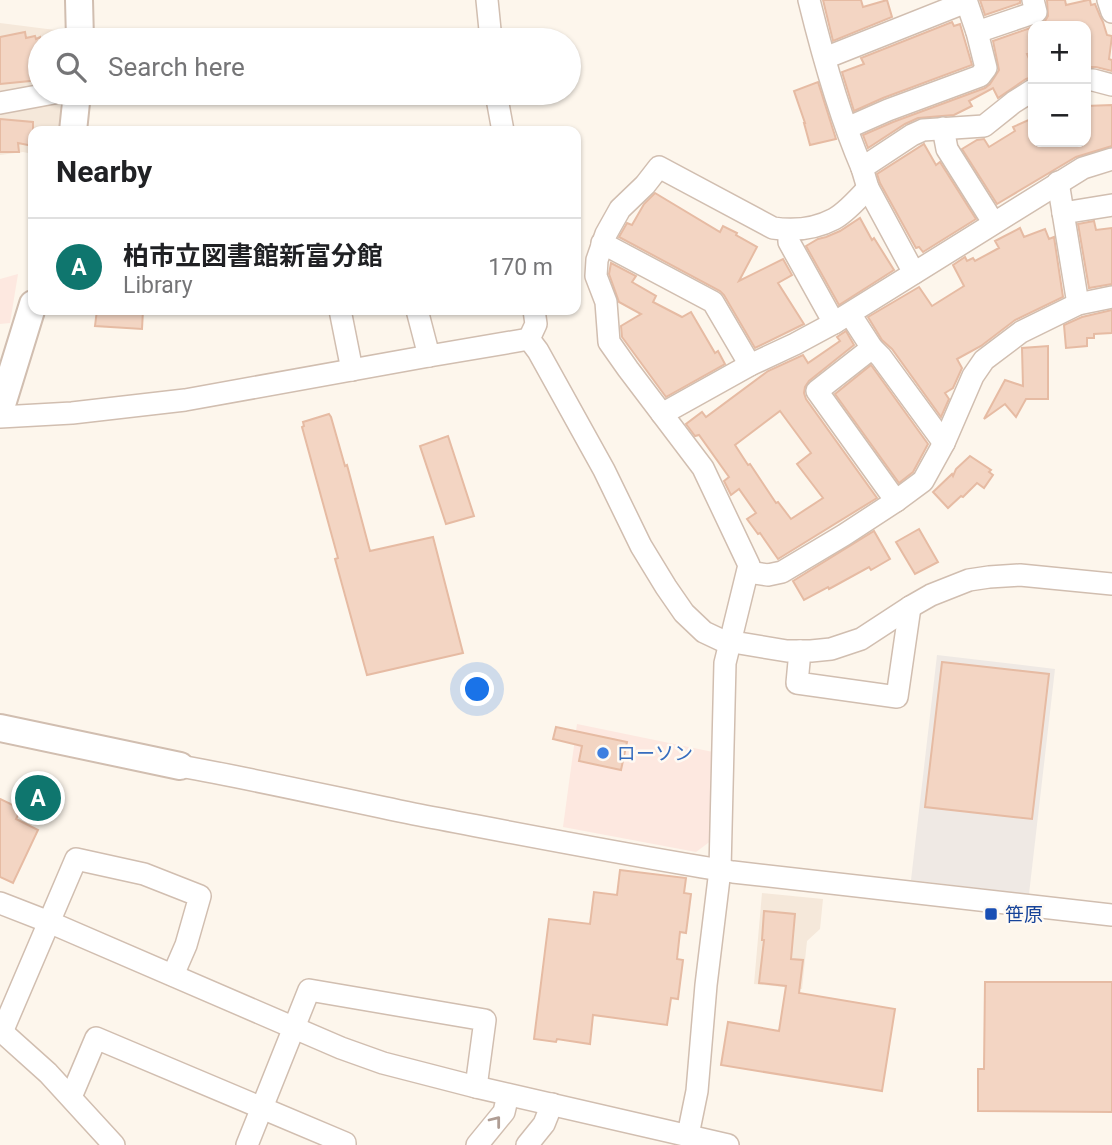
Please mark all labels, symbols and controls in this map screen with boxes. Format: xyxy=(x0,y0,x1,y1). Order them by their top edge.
map controls xyxy=(1028,21,1091,147)
button: + xyxy=(1028,21,1091,84)
search box xyxy=(28,28,581,105)
icon: search xyxy=(52,48,90,86)
text: Search here xyxy=(108,52,245,82)
button: − xyxy=(1028,84,1091,147)
text: Nearby xyxy=(56,154,152,189)
text: 柏市立図書館新富分館 xyxy=(123,241,383,271)
text: A xyxy=(71,254,87,281)
text: 170 m xyxy=(488,254,553,281)
text: Library xyxy=(123,272,193,299)
your location xyxy=(460,672,494,706)
place label: ローソン xyxy=(617,742,693,765)
marker: ローソン xyxy=(595,745,611,761)
pin: A xyxy=(15,772,61,824)
place label: 笹原 xyxy=(1005,903,1043,926)
marker: 笹原 xyxy=(983,906,999,922)
one-way arrow xyxy=(488,1117,500,1130)

